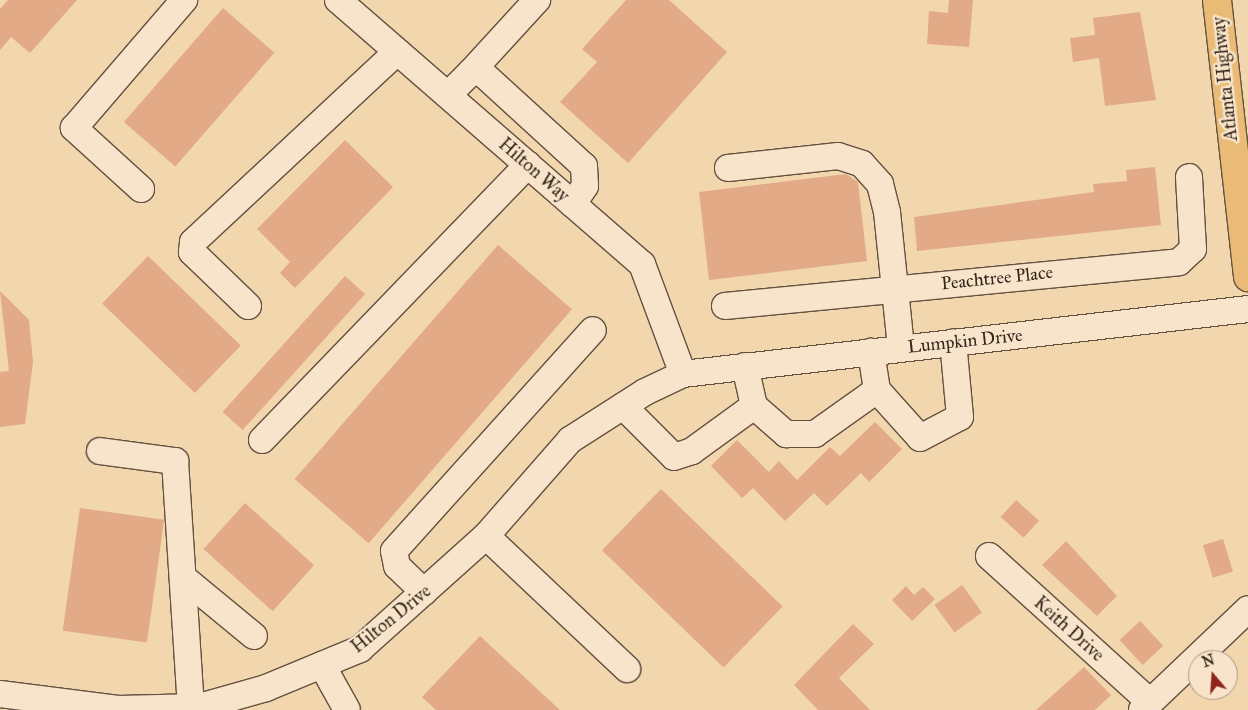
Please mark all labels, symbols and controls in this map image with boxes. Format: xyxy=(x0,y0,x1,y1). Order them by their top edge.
street label: Atlanta Highway xyxy=(1208,16,1242,142)
street label: Hilton Way xyxy=(494,133,574,207)
street label: Peachtree Place xyxy=(940,261,1054,295)
street label: Lumpkin Drive xyxy=(906,324,1024,358)
street label: Hilton Drive xyxy=(347,580,435,658)
street label: Keith Drive xyxy=(1030,592,1108,666)
north arrow xyxy=(1188,650,1238,700)
text: N xyxy=(1200,651,1217,671)

